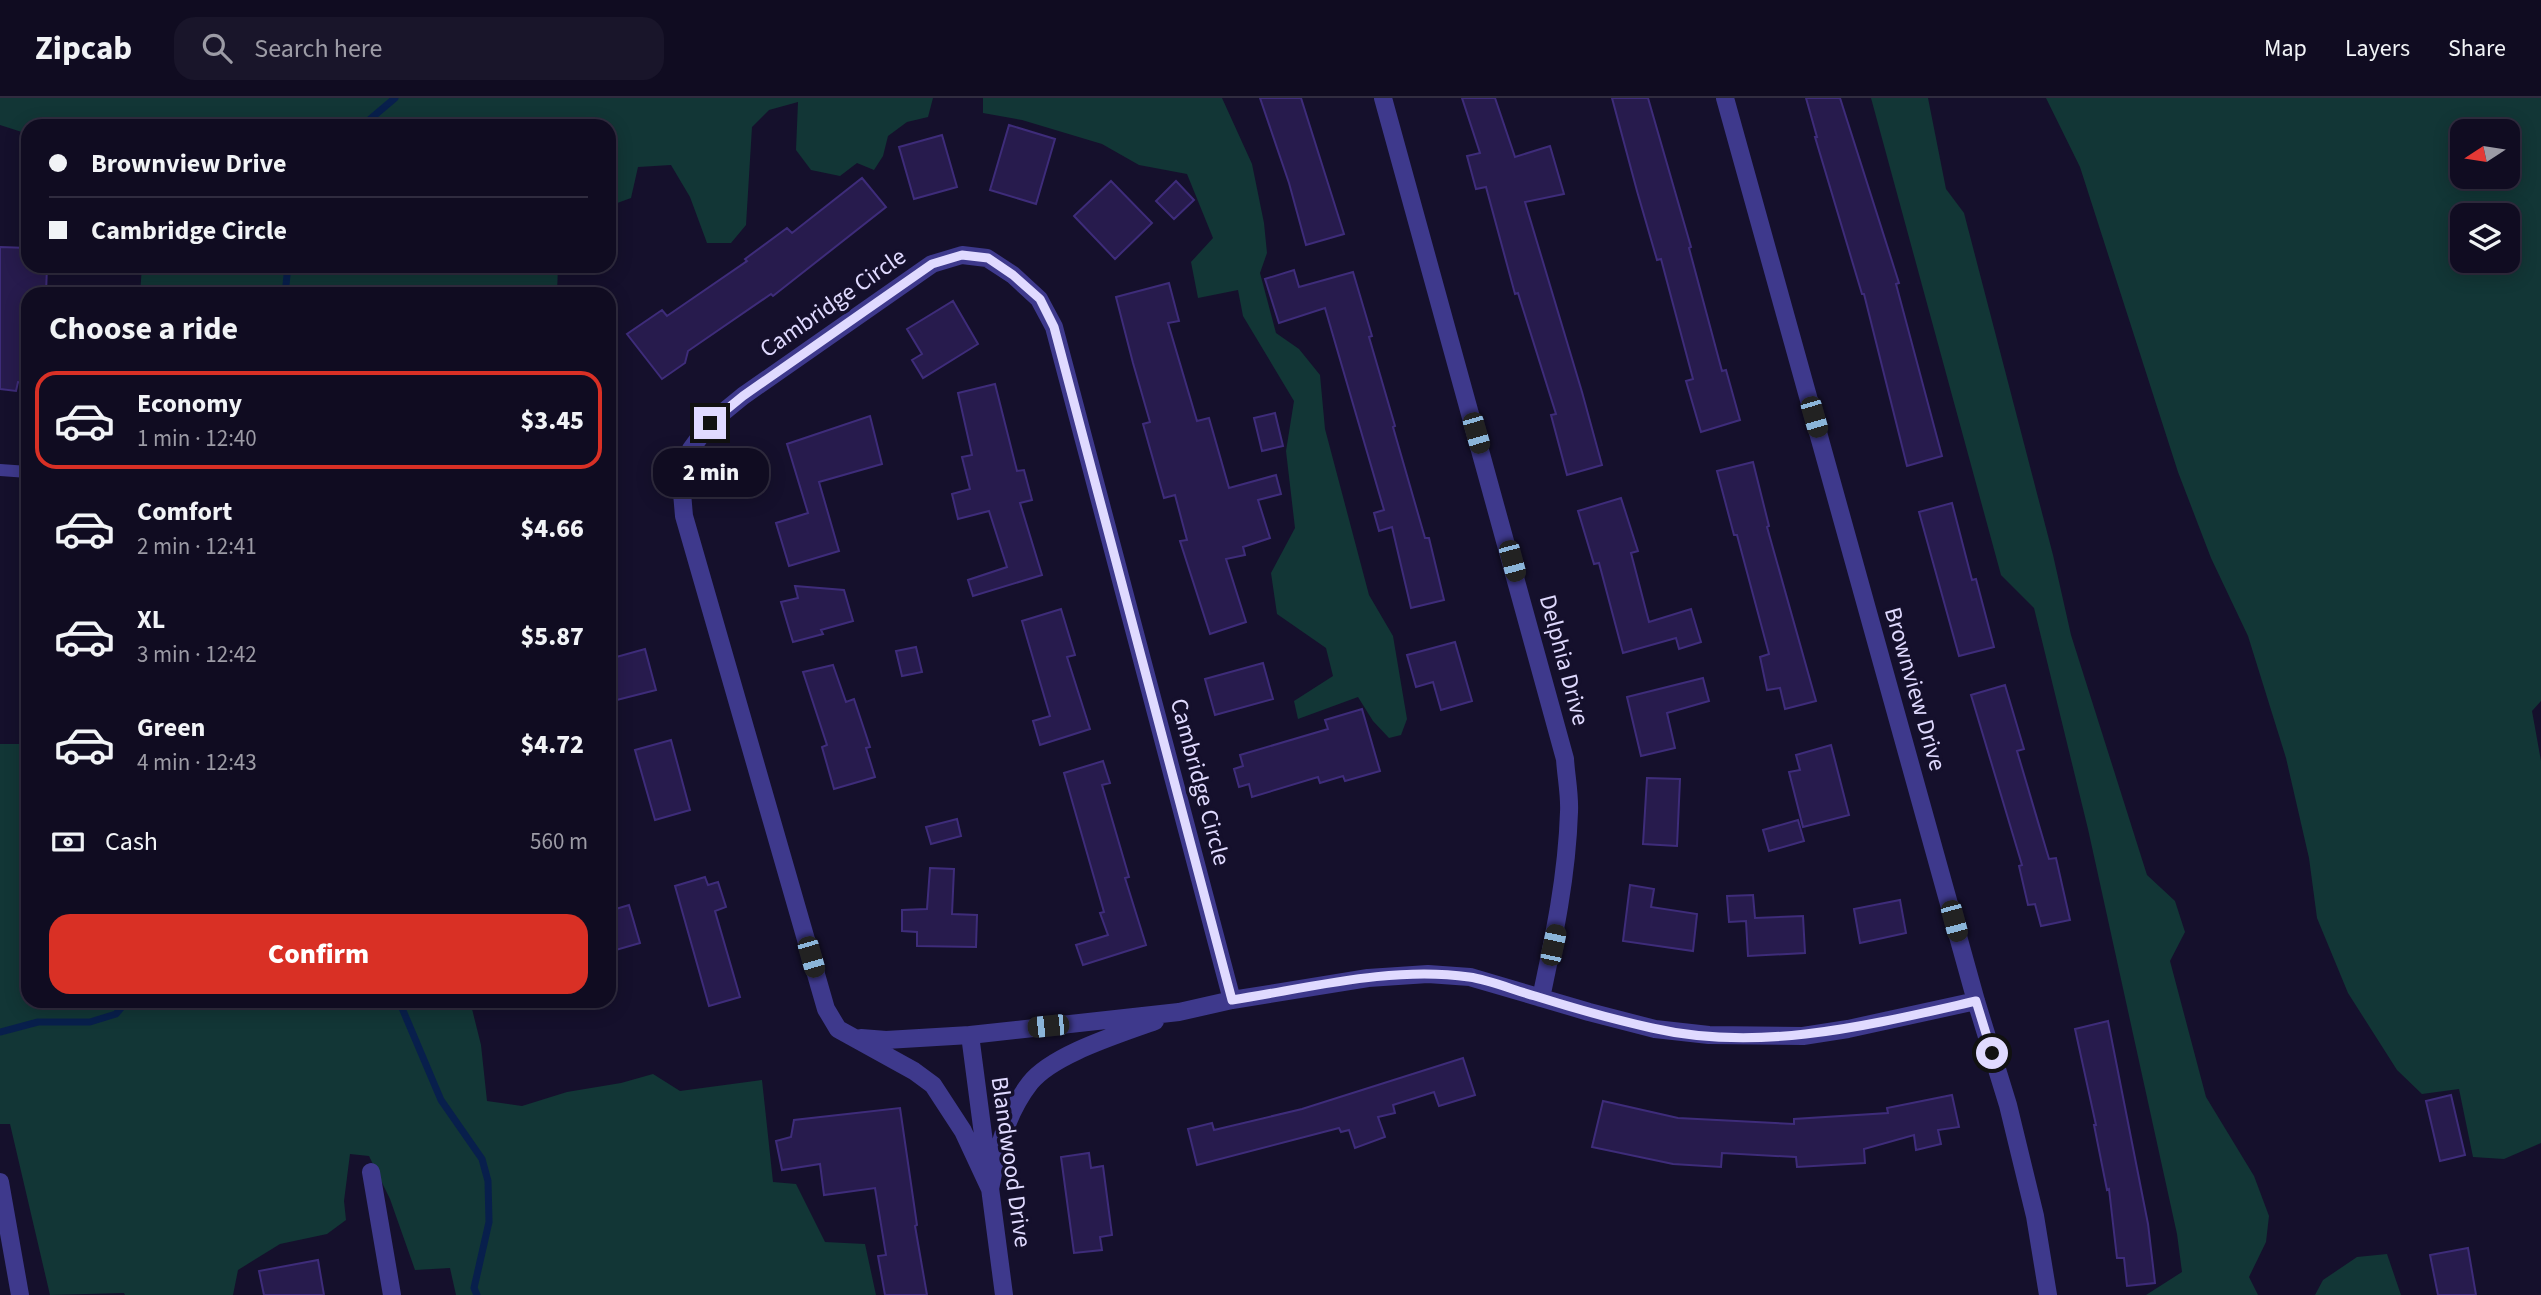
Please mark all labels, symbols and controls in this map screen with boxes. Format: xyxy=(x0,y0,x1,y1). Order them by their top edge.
search box xyxy=(174,17,664,80)
text: Zipcab xyxy=(35,25,132,72)
icon: search xyxy=(198,29,236,67)
text: Search here xyxy=(254,30,382,67)
text: Map xyxy=(2264,31,2307,66)
text: Layers xyxy=(2345,31,2410,66)
text: Share xyxy=(2448,31,2506,66)
north arrow xyxy=(2450,119,2520,189)
map controls xyxy=(2450,119,2520,273)
text: Brownview Drive xyxy=(91,145,286,182)
button: layers xyxy=(2450,203,2520,273)
text: Cambridge Circle xyxy=(91,212,287,249)
street label: Cambridge Circle xyxy=(753,239,913,367)
text: Choose a ride xyxy=(49,306,238,352)
text: Economy xyxy=(137,385,242,422)
icon: car xyxy=(53,389,116,452)
car xyxy=(1799,394,1830,440)
text: $3.45 xyxy=(520,402,584,439)
route end xyxy=(694,407,726,439)
car xyxy=(1461,410,1492,456)
text: 1 min · 12:40 xyxy=(137,422,257,455)
callout: 2 min xyxy=(652,448,768,496)
text: 2 min xyxy=(683,456,739,489)
text: Comfort xyxy=(137,493,232,530)
icon: car xyxy=(53,497,116,560)
text: $4.66 xyxy=(520,510,584,547)
text: 2 min · 12:41 xyxy=(137,530,257,563)
car xyxy=(1497,538,1528,584)
street label: Delphia Drive xyxy=(1530,591,1598,729)
text: XL xyxy=(137,601,165,638)
street label: Brownview Drive xyxy=(1875,603,1955,775)
icon: car xyxy=(53,605,116,668)
text: $5.87 xyxy=(520,618,584,655)
text: 3 min · 12:42 xyxy=(137,638,257,671)
street label: Cambridge Circle xyxy=(1161,695,1239,869)
text: Green xyxy=(137,709,205,746)
icon: car xyxy=(53,713,116,776)
text: $4.72 xyxy=(520,726,584,763)
text: 4 min · 12:43 xyxy=(137,746,257,779)
icon: cash xyxy=(49,823,87,861)
text: Cash xyxy=(105,823,158,860)
text: 560 m xyxy=(530,825,588,858)
car xyxy=(1939,898,1970,944)
button: Confirm xyxy=(49,914,588,994)
car xyxy=(1539,922,1568,968)
car xyxy=(796,934,827,980)
car xyxy=(1027,1013,1070,1039)
route start xyxy=(1976,1037,2008,1069)
street label: Blandwood Drive xyxy=(982,1074,1040,1250)

